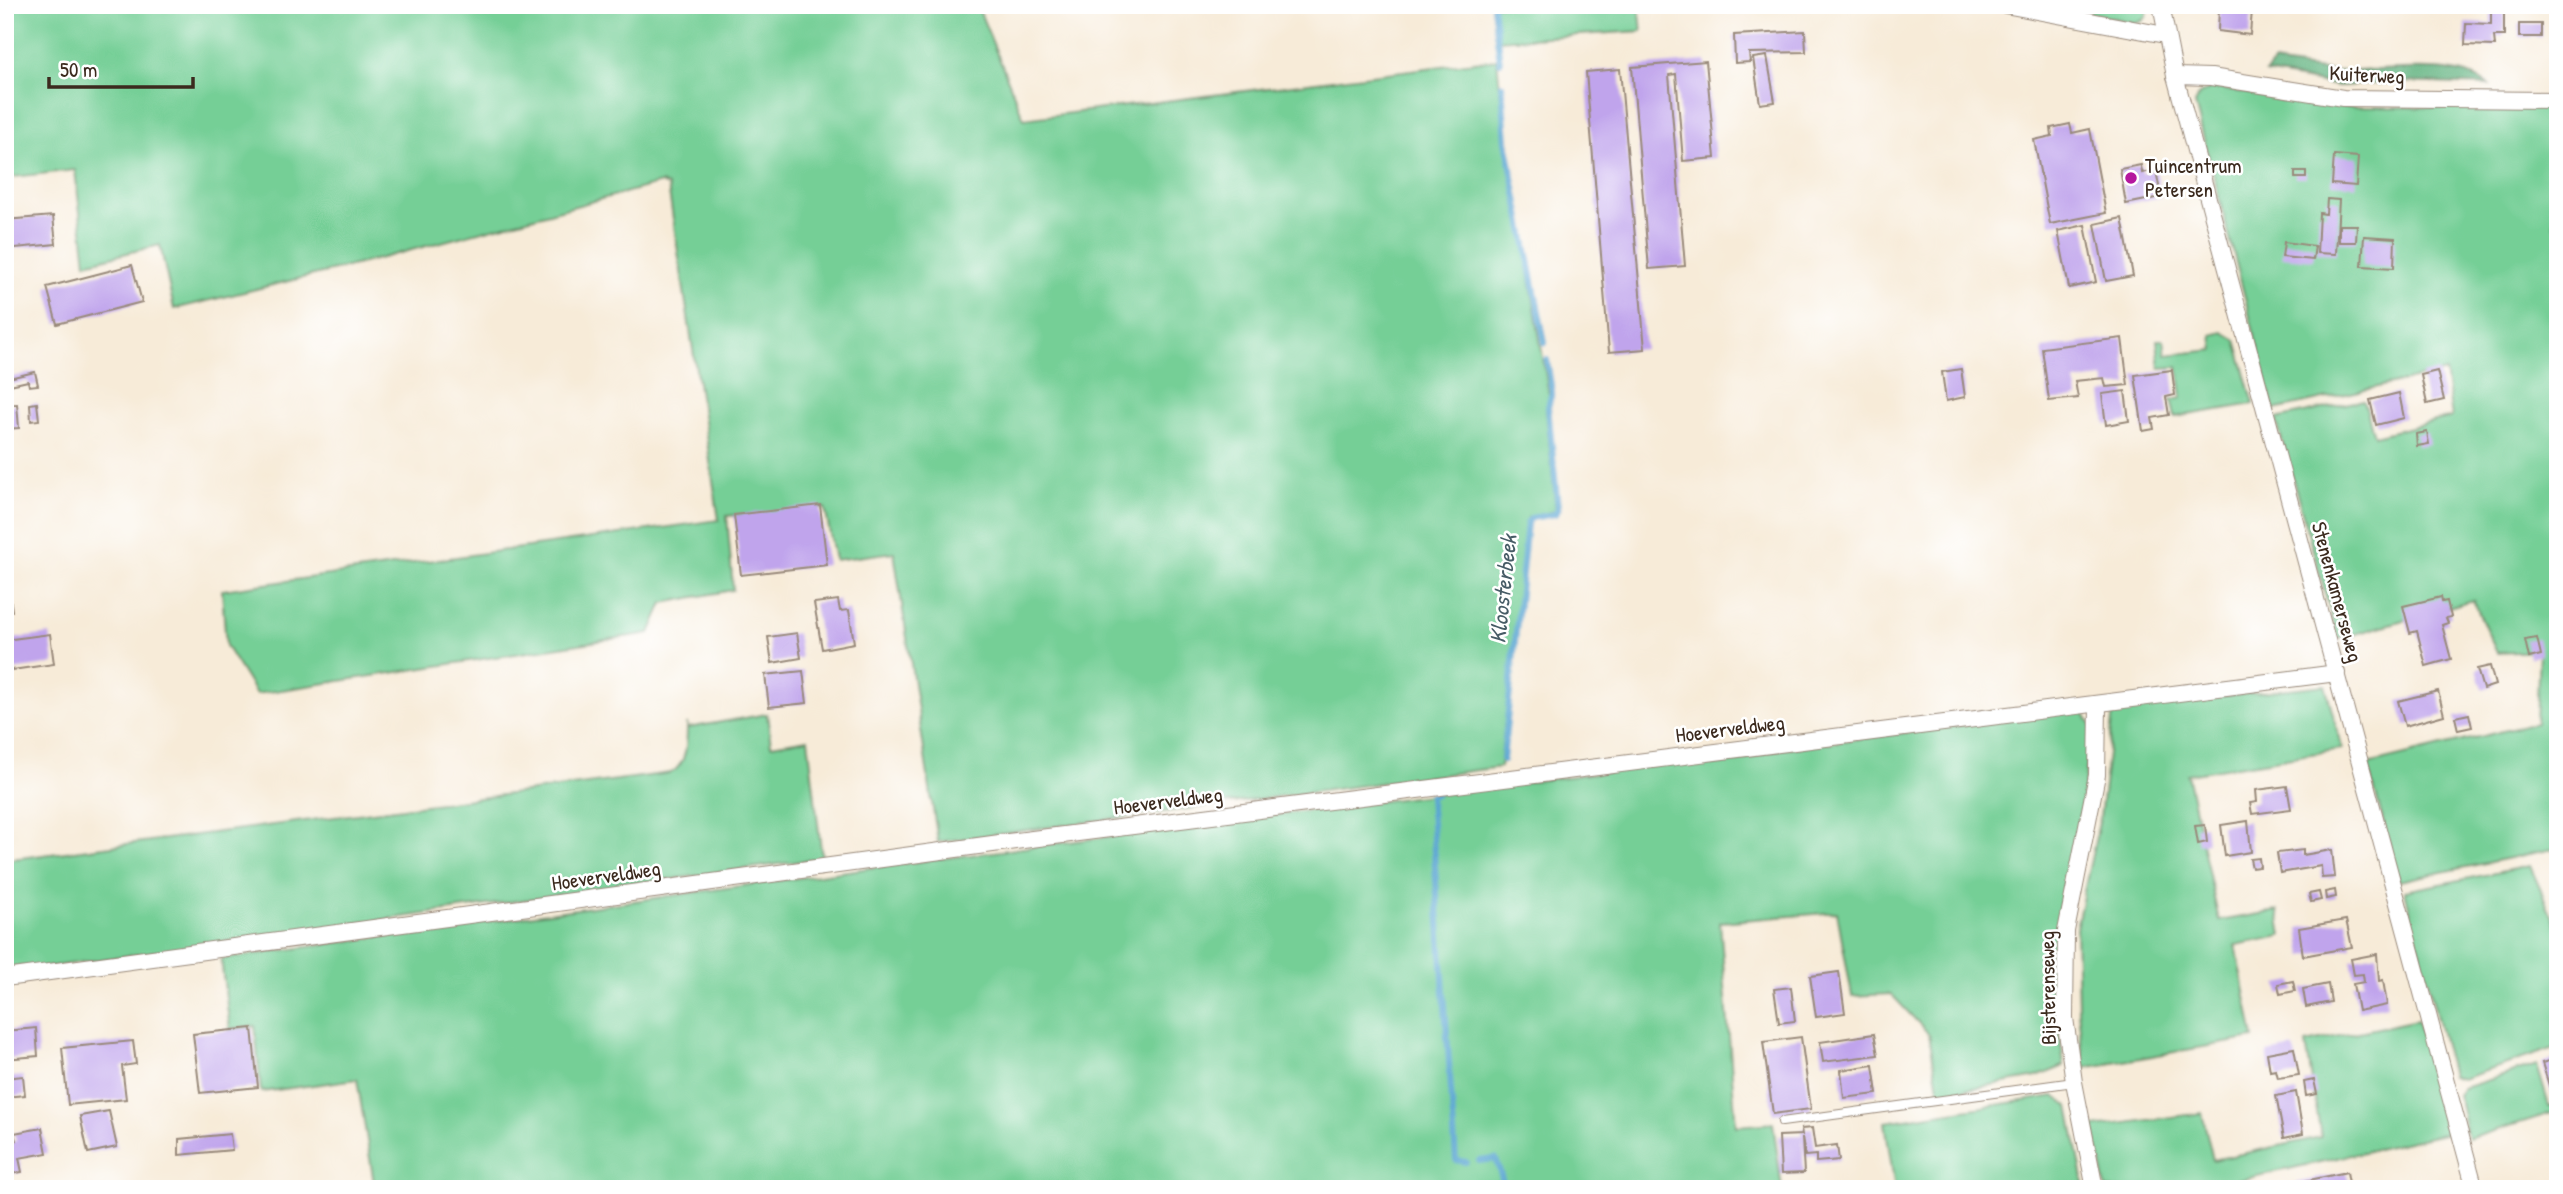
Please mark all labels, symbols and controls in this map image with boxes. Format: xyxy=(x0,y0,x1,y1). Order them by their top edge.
scale bar xyxy=(49,46,192,90)
text: 50 m xyxy=(60,55,97,84)
street label: Kuiterweg xyxy=(2329,58,2405,91)
place label: Tuincentrum Petersen xyxy=(2145,151,2241,204)
marker: Tuincentrum Petersen xyxy=(2123,170,2139,186)
street label: Stenenkamerseweg xyxy=(2305,519,2370,665)
water label: Kloosterbeek xyxy=(1481,531,1524,645)
street label: Hoeverveldweg xyxy=(1674,707,1786,750)
street label: Hoeverveldweg xyxy=(1112,779,1224,822)
street label: Hoeverveldweg xyxy=(550,854,662,897)
street label: Bijsterenseweg xyxy=(2032,931,2063,1045)

